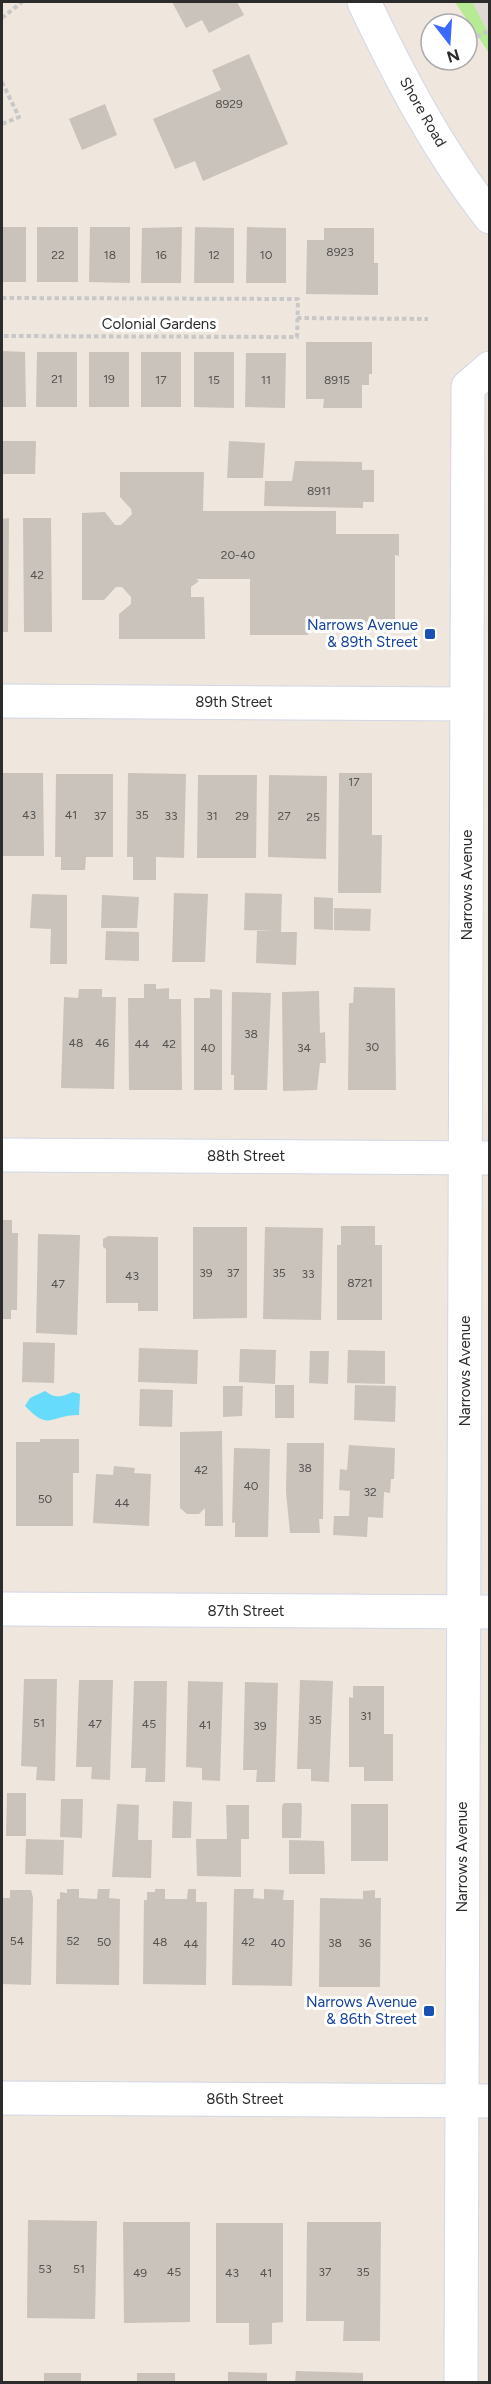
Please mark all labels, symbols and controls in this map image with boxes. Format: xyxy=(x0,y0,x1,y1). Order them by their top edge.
north arrow xyxy=(419,12,479,72)
text: N xyxy=(445,45,462,67)
street label: Shore Road xyxy=(396,74,450,150)
house number: 8929 xyxy=(215,97,243,111)
house number: 8923 xyxy=(326,245,354,259)
house number: 22 xyxy=(51,248,65,262)
house number: 18 xyxy=(104,248,116,262)
house number: 16 xyxy=(155,248,167,262)
house number: 12 xyxy=(208,248,220,262)
house number: 10 xyxy=(260,248,273,262)
street label: Colonial Gardens xyxy=(102,315,216,333)
house number: 21 xyxy=(51,372,63,386)
house number: 19 xyxy=(103,372,115,386)
house number: 17 xyxy=(155,373,167,387)
house number: 15 xyxy=(208,373,220,387)
house number: 11 xyxy=(261,373,271,387)
house number: 8915 xyxy=(324,373,350,387)
house number: 8911 xyxy=(307,484,331,498)
house number: 20-40 xyxy=(221,548,256,562)
house number: 42 xyxy=(30,568,44,582)
place label: Narrows Avenue & 89th Street xyxy=(307,616,418,651)
marker: Narrows Avenue & 89th Street xyxy=(423,627,437,641)
street label: 89th Street xyxy=(195,693,273,711)
house number: 17 xyxy=(348,775,360,789)
house number: 43 xyxy=(22,808,36,822)
house number: 41 xyxy=(65,808,77,822)
house number: 35 xyxy=(135,808,149,822)
house number: 37 xyxy=(94,809,107,823)
house number: 33 xyxy=(164,809,178,823)
house number: 31 xyxy=(206,809,218,823)
house number: 29 xyxy=(235,809,249,823)
house number: 27 xyxy=(277,809,291,823)
house number: 25 xyxy=(306,810,320,824)
street label: Narrows Avenue xyxy=(458,829,476,941)
house number: 38 xyxy=(244,1027,258,1041)
house number: 48 xyxy=(69,1036,83,1050)
house number: 46 xyxy=(95,1036,109,1050)
house number: 44 xyxy=(135,1037,150,1051)
house number: 42 xyxy=(162,1037,176,1051)
house number: 30 xyxy=(365,1040,379,1054)
house number: 40 xyxy=(200,1041,216,1055)
house number: 34 xyxy=(297,1041,312,1055)
street label: 88th Street xyxy=(207,1147,285,1165)
house number: 39 xyxy=(199,1266,213,1280)
house number: 37 xyxy=(227,1266,240,1280)
house number: 35 xyxy=(272,1266,286,1280)
house number: 33 xyxy=(301,1267,315,1281)
house number: 43 xyxy=(125,1269,139,1283)
house number: 8721 xyxy=(347,1276,373,1290)
house number: 47 xyxy=(51,1277,65,1291)
street label: Narrows Avenue xyxy=(456,1315,474,1427)
house number: 38 xyxy=(298,1461,312,1475)
house number: 42 xyxy=(194,1463,208,1477)
house number: 40 xyxy=(243,1479,259,1493)
house number: 32 xyxy=(363,1485,377,1499)
house number: 50 xyxy=(38,1492,53,1506)
house number: 44 xyxy=(115,1496,130,1510)
street label: 87th Street xyxy=(207,1602,285,1620)
house number: 31 xyxy=(360,1709,372,1723)
house number: 35 xyxy=(308,1713,322,1727)
house number: 51 xyxy=(33,1716,45,1730)
house number: 47 xyxy=(88,1717,102,1731)
house number: 45 xyxy=(142,1717,156,1731)
house number: 41 xyxy=(199,1718,211,1732)
house number: 39 xyxy=(253,1719,267,1733)
street label: Narrows Avenue xyxy=(453,1801,471,1913)
house number: 54 xyxy=(10,1934,25,1948)
house number: 52 xyxy=(66,1934,80,1948)
house number: 50 xyxy=(97,1935,112,1949)
house number: 48 xyxy=(153,1935,167,1949)
house number: 42 xyxy=(241,1935,255,1949)
house number: 40 xyxy=(270,1936,286,1950)
house number: 38 xyxy=(328,1936,342,1950)
house number: 36 xyxy=(358,1936,372,1950)
house number: 44 xyxy=(184,1937,199,1951)
place label: Narrows Avenue & 86th Street xyxy=(306,1993,417,2028)
marker: Narrows Avenue & 86th Street xyxy=(422,2004,436,2018)
street label: 86th Street xyxy=(206,2090,284,2108)
house number: 53 xyxy=(38,2262,52,2276)
house number: 51 xyxy=(73,2262,85,2276)
house number: 45 xyxy=(167,2265,181,2279)
house number: 37 xyxy=(319,2265,332,2279)
house number: 35 xyxy=(356,2265,370,2279)
house number: 49 xyxy=(133,2266,147,2280)
house number: 43 xyxy=(225,2266,239,2280)
house number: 41 xyxy=(260,2266,272,2280)

